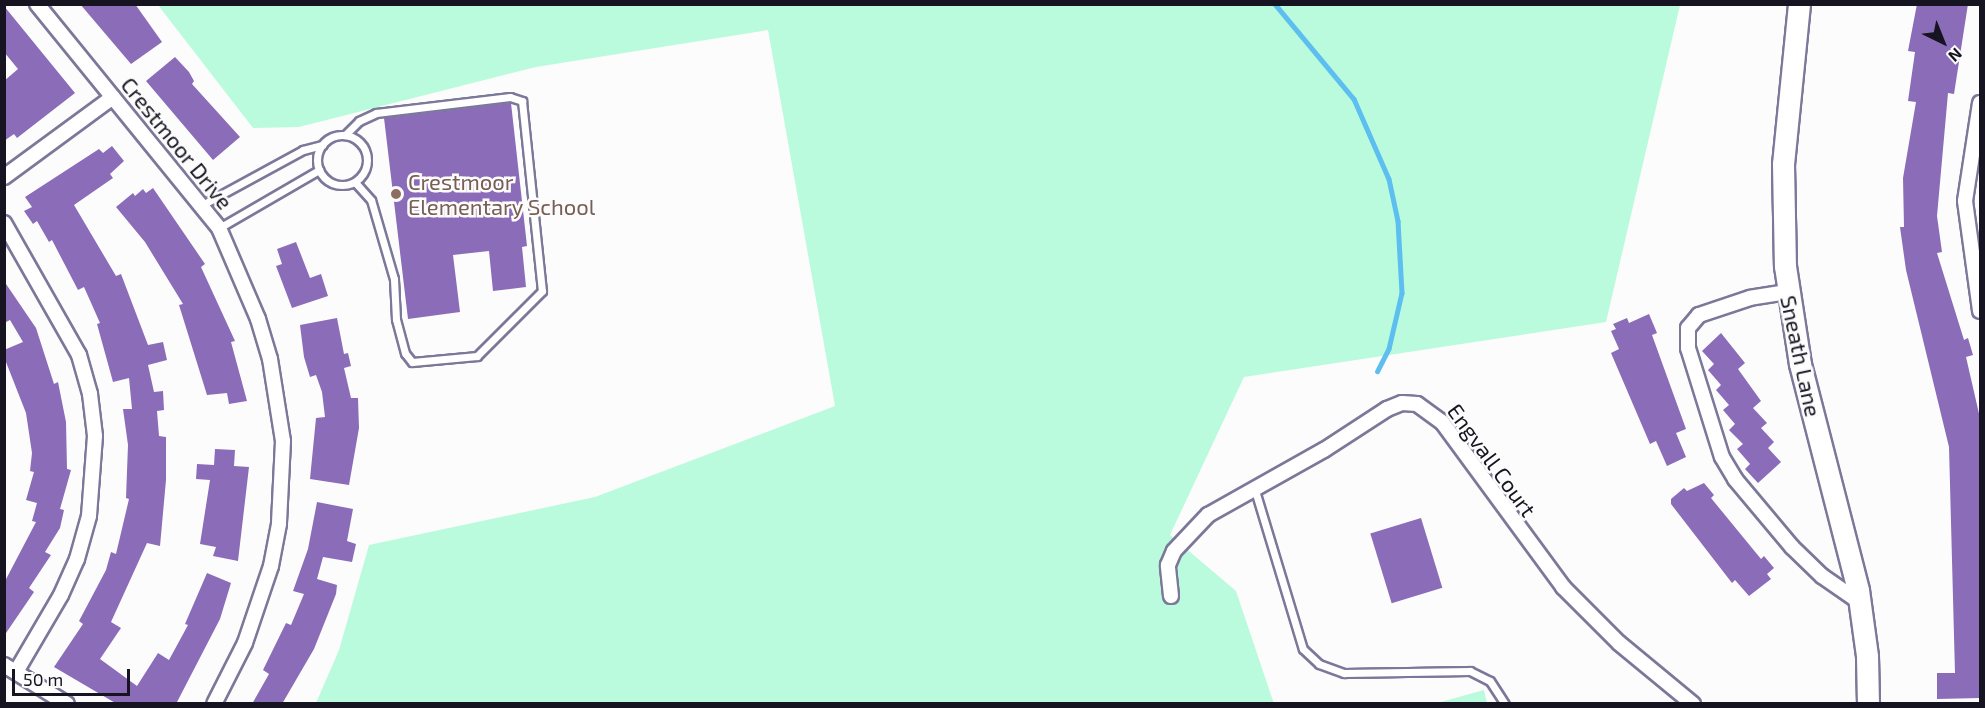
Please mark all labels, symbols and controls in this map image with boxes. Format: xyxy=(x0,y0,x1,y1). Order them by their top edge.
north arrow xyxy=(1913,12,1973,72)
text: N xyxy=(1945,45,1966,66)
street label: Crestmoor Drive xyxy=(116,71,238,215)
place label: Crestmoor Elementary School xyxy=(408,168,596,220)
marker: Crestmoor Elementary School xyxy=(389,187,403,201)
street label: Sneath Lane xyxy=(1775,293,1827,419)
street label: Engvall Court xyxy=(1442,398,1542,522)
scale bar xyxy=(15,657,134,695)
text: 50 m xyxy=(23,668,63,690)

